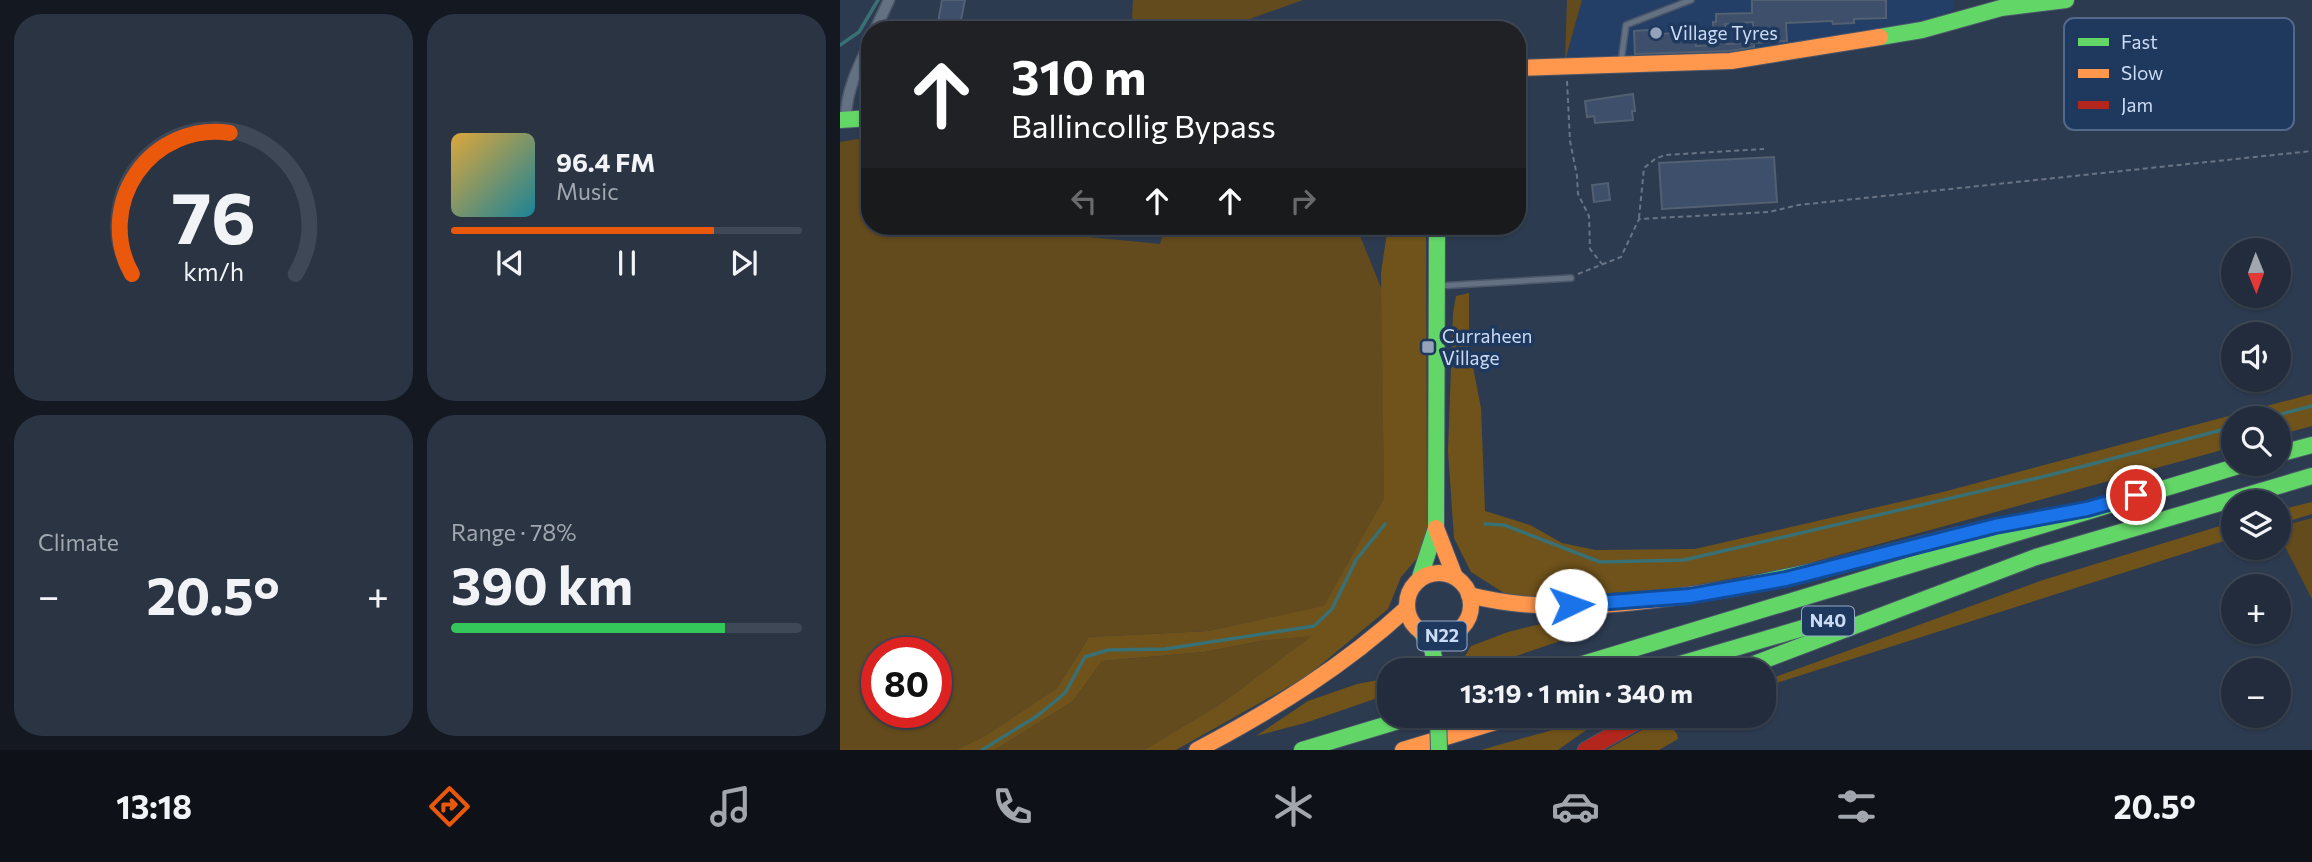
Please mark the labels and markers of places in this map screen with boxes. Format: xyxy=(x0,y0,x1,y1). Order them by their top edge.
place label: Village Tyres xyxy=(1670,21,1778,44)
marker: Village Tyres xyxy=(1648,25,1664,41)
place label: Curraheen Village xyxy=(1442,324,1532,369)
marker: Curraheen Village xyxy=(1420,339,1436,355)
pin xyxy=(2106,465,2166,525)

